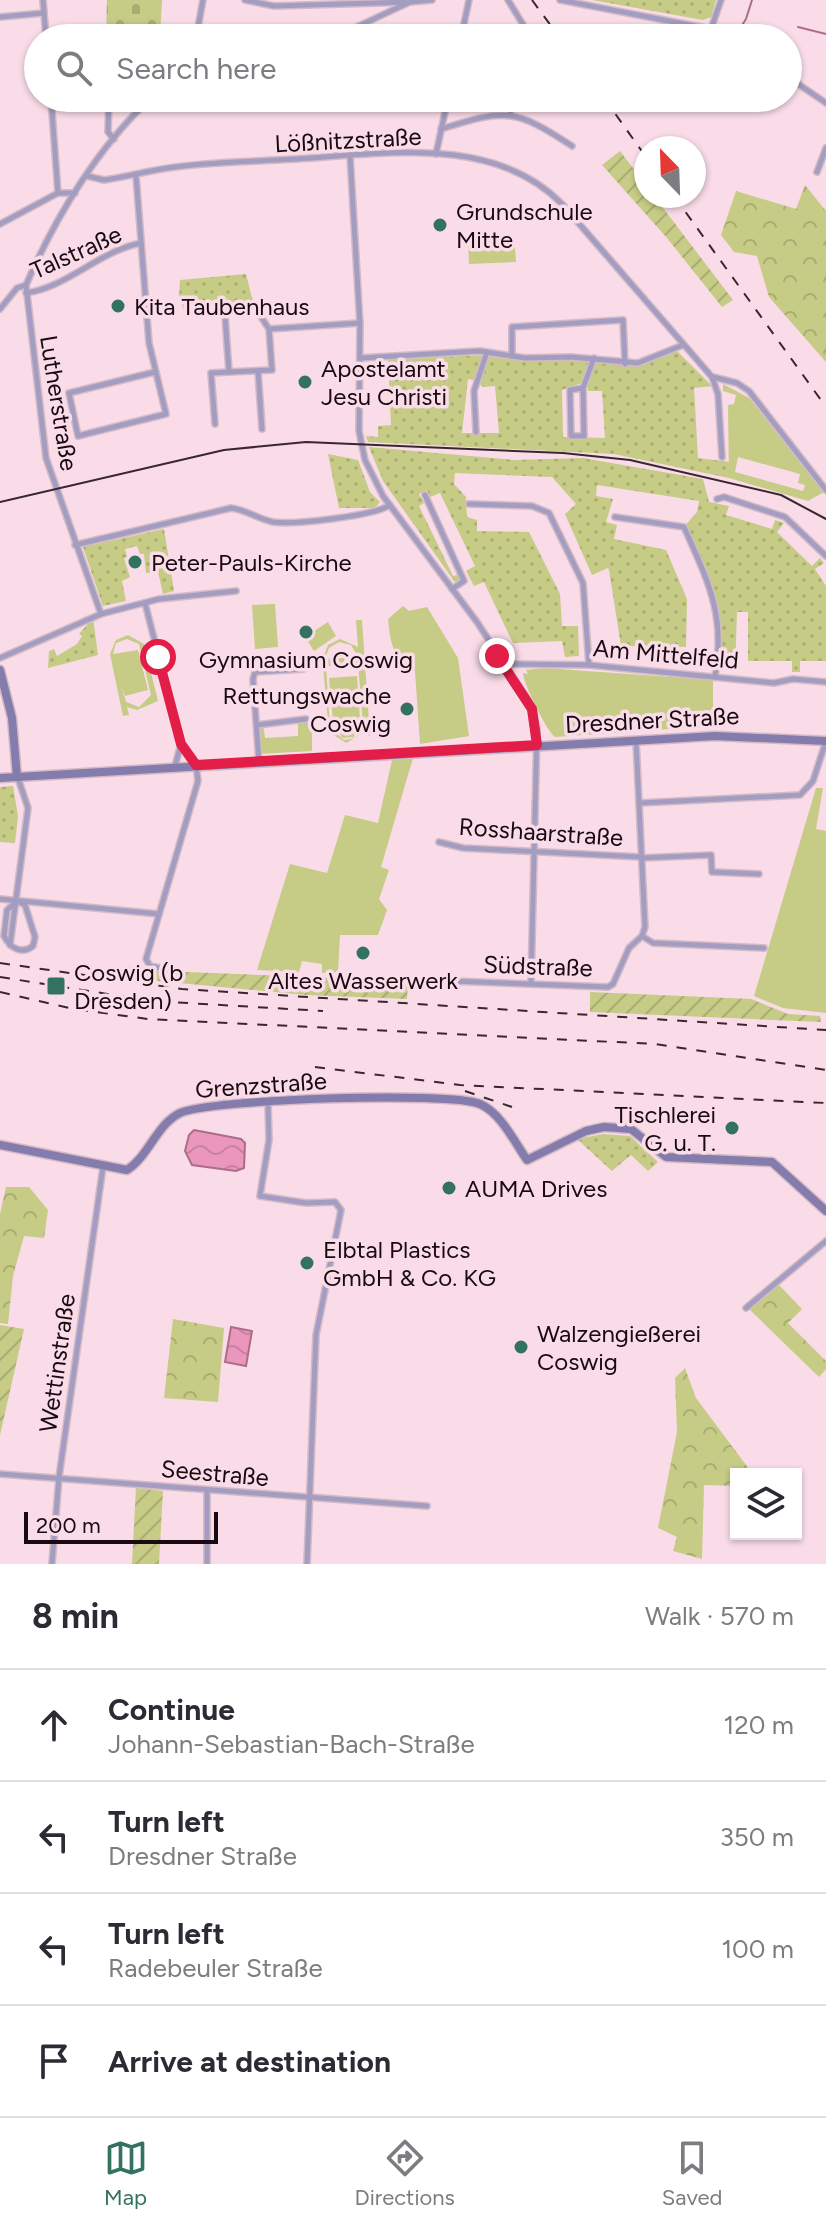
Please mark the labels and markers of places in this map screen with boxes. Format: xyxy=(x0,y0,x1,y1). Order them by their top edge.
place label: Grundschule Mitte xyxy=(456,197,593,254)
marker: Grundschule Mitte xyxy=(431,216,449,234)
place label: Kita Taubenhaus xyxy=(134,292,310,321)
marker: Kita Taubenhaus xyxy=(109,297,127,315)
place label: Apostelamt Jesu Christi xyxy=(321,354,447,411)
marker: Apostelamt Jesu Christi xyxy=(296,373,314,391)
place label: Peter-Pauls-Kirche xyxy=(151,548,352,577)
marker: Peter-Pauls-Kirche xyxy=(126,553,144,571)
marker: Gymnasium Coswig xyxy=(297,623,315,641)
place label: Gymnasium Coswig xyxy=(199,645,413,674)
place label: Rettungswache Coswig xyxy=(222,681,391,738)
marker: Rettungswache Coswig xyxy=(398,700,416,718)
marker: Altes Wasserwerk xyxy=(354,944,372,962)
place label: Coswig (b Dresden) xyxy=(74,958,183,1015)
place label: Altes Wasserwerk xyxy=(268,966,458,995)
marker: Coswig (b Dresden) xyxy=(45,975,67,997)
place label: Tischlerei G. u. T. xyxy=(614,1100,716,1157)
marker: Tischlerei G. u. T. xyxy=(723,1119,741,1137)
place label: AUMA Drives xyxy=(465,1174,607,1203)
marker: AUMA Drives xyxy=(440,1179,458,1197)
place label: Elbtal Plastics GmbH & Co. KG xyxy=(323,1235,496,1292)
marker: Elbtal Plastics GmbH & Co. KG xyxy=(298,1254,316,1272)
place label: Walzengießerei Coswig xyxy=(537,1319,701,1376)
marker: Walzengießerei Coswig xyxy=(512,1338,530,1356)

